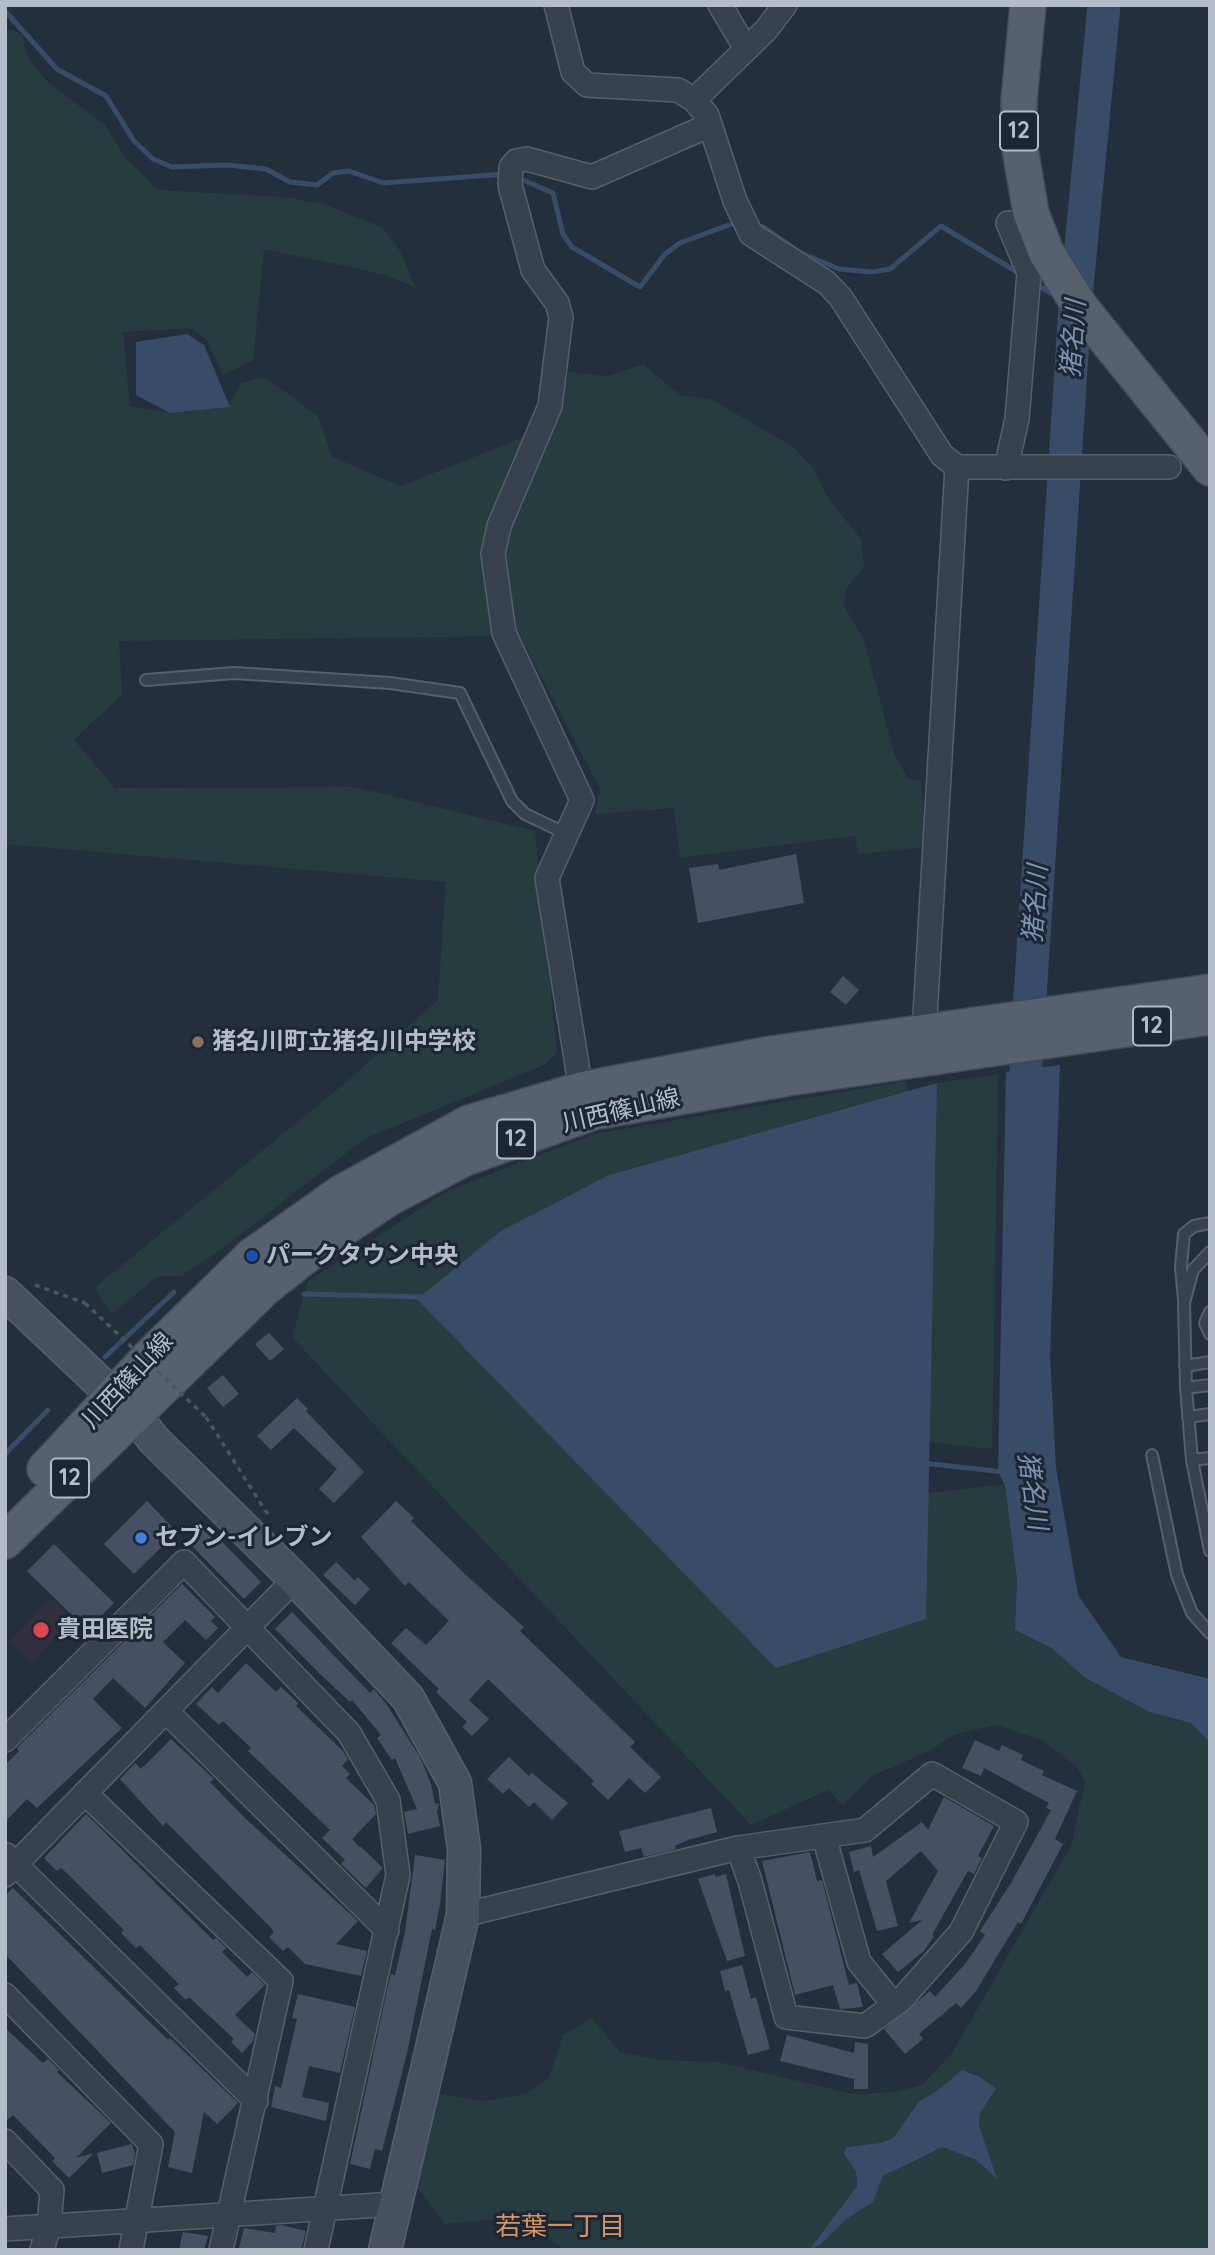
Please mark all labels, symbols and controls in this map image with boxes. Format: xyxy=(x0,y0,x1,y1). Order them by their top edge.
road number: 12 xyxy=(1000,112,1038,150)
water label: 猪名川 xyxy=(1056,299,1092,379)
water label: 猪名川 xyxy=(1018,864,1054,944)
road number: 12 xyxy=(1133,1007,1171,1046)
place label: 猪名川町立猪名川中学校 xyxy=(212,1028,476,1056)
marker: 猪名川町立猪名川中学校 xyxy=(190,1034,206,1050)
street label: 川西篠山線 xyxy=(559,1083,683,1139)
road number: 12 xyxy=(497,1120,535,1158)
place label: パークタウン中央 xyxy=(266,1242,458,1270)
marker: パークタウン中央 xyxy=(244,1248,260,1264)
street label: 川西篠山線 xyxy=(77,1327,179,1435)
water label: 猪名川 xyxy=(1011,1450,1053,1532)
road number: 12 xyxy=(51,1458,89,1498)
place label: セブン-イレブン xyxy=(155,1524,333,1552)
marker: セブン-イレブン xyxy=(133,1530,149,1546)
place label: 貴田医院 xyxy=(57,1616,153,1644)
marker: 貴田医院 xyxy=(31,1620,51,1640)
district label: 若葉一丁目 xyxy=(495,2211,625,2243)

